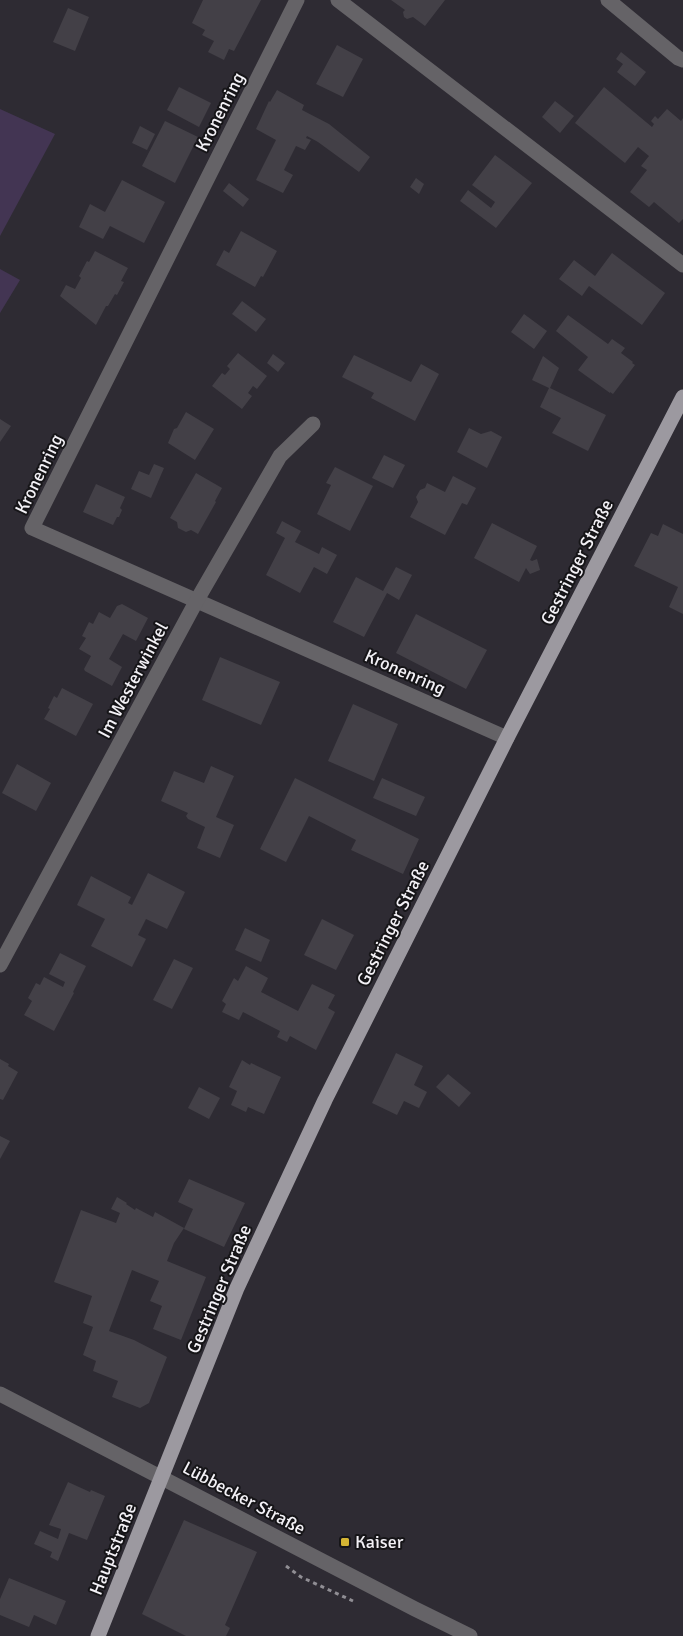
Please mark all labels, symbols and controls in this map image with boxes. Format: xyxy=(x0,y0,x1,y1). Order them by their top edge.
street label: Kronenring xyxy=(191,69,249,155)
street label: Kronenring xyxy=(10,430,68,518)
street label: Gestringer Straße xyxy=(536,496,618,628)
street label: Im Westerwinkel xyxy=(93,618,173,742)
street label: Kronenring xyxy=(361,644,449,700)
street label: Gestringer Straße xyxy=(352,857,434,989)
street label: Gestringer Straße xyxy=(182,1221,256,1357)
street label: Lübbecker Straße xyxy=(179,1456,309,1540)
street label: Hauptstraße xyxy=(85,1500,141,1598)
place label: Kaiser xyxy=(355,1531,404,1553)
marker: Kaiser xyxy=(339,1536,351,1548)

